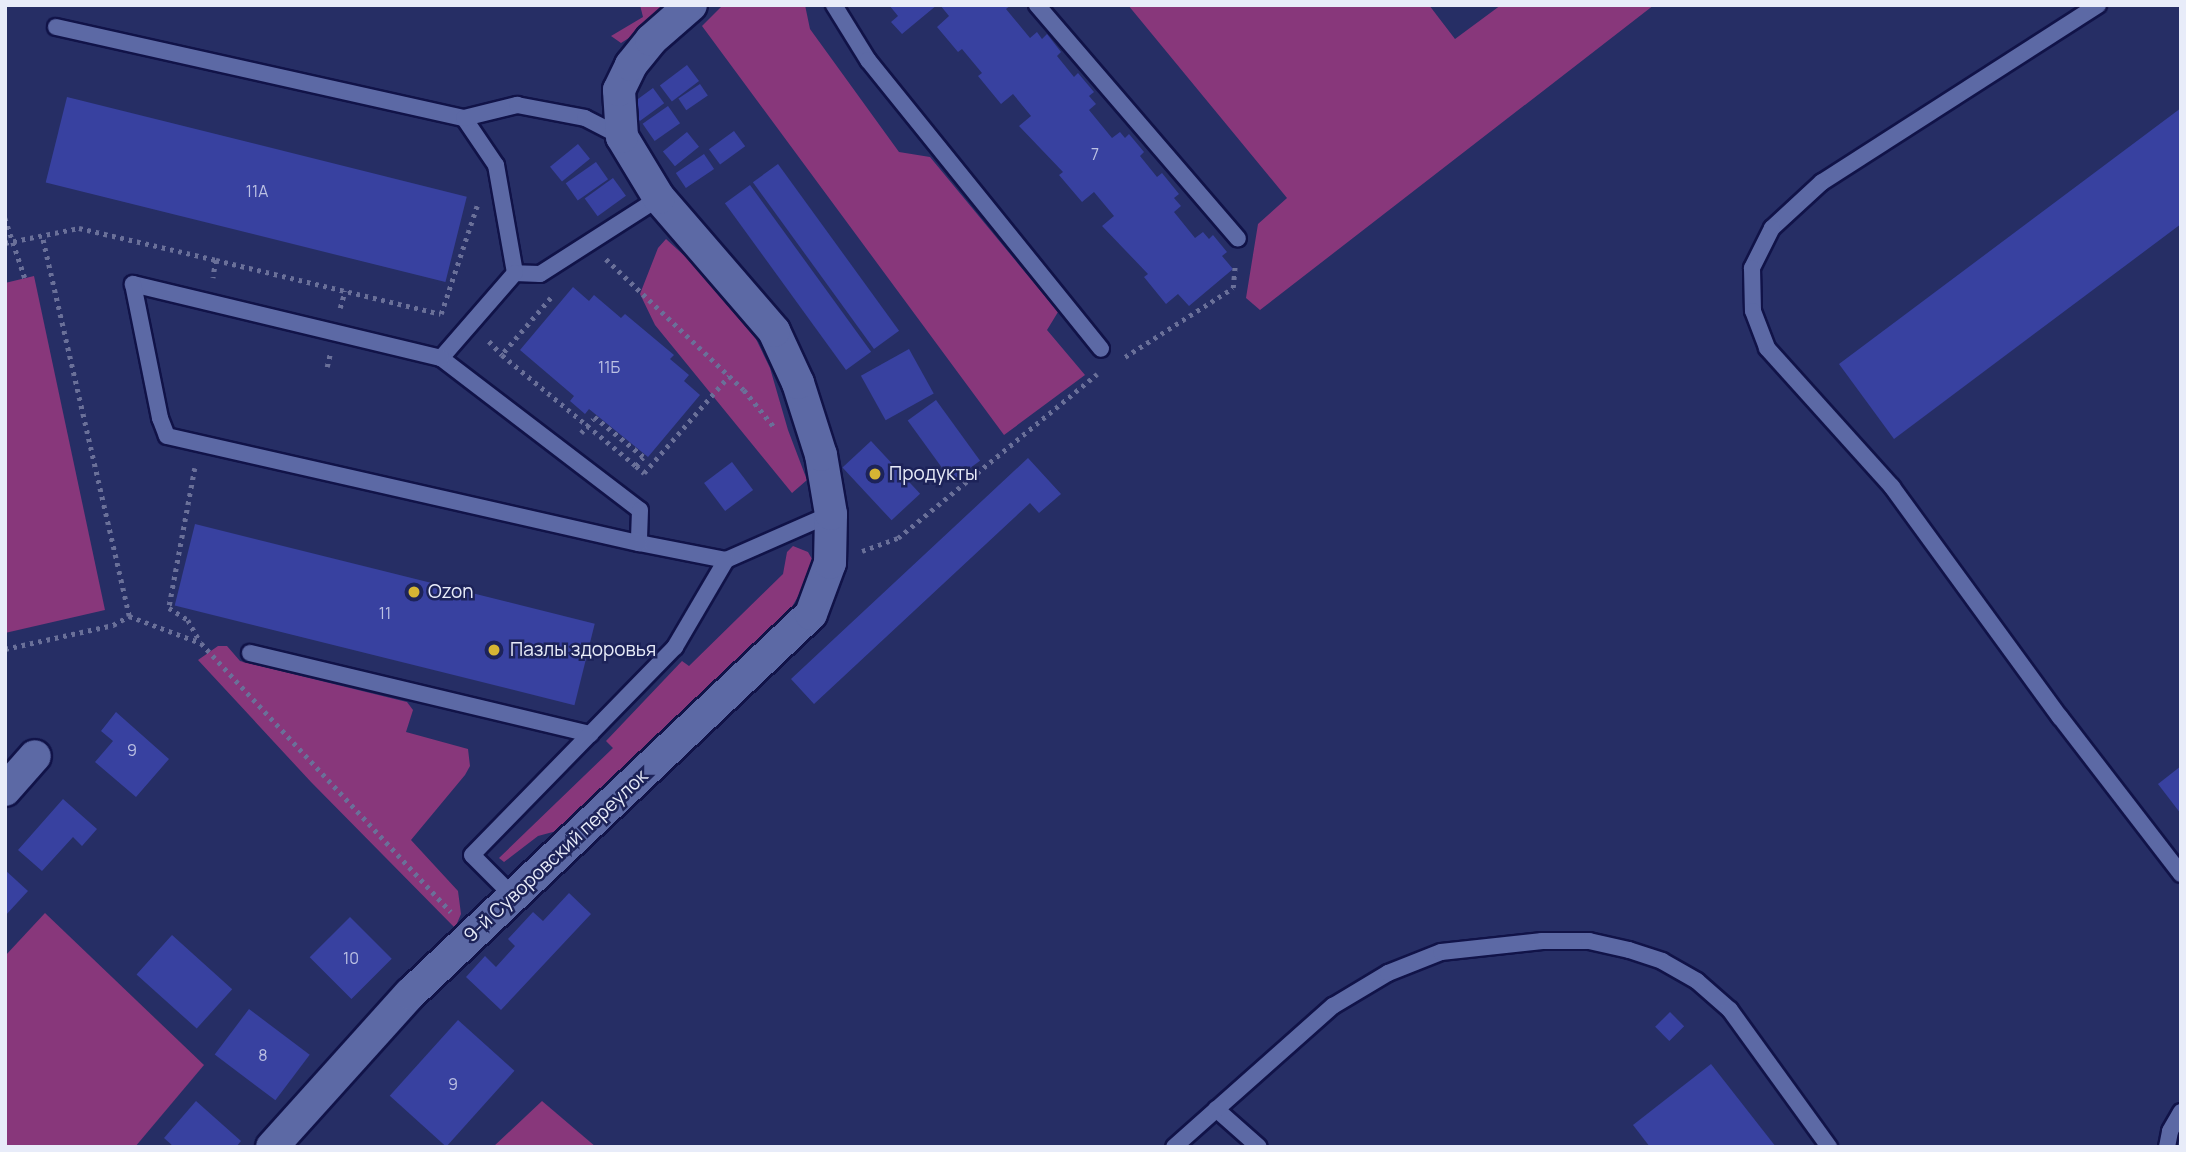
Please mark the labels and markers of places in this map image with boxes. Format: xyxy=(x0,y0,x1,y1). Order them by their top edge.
place label: Продукты xyxy=(889,463,978,485)
marker: Продукты xyxy=(867,466,883,482)
place label: Ozon xyxy=(428,581,474,603)
marker: Ozon xyxy=(406,584,422,600)
place label: Пазлы здоровья xyxy=(510,639,656,661)
marker: Пазлы здоровья xyxy=(484,640,504,660)

